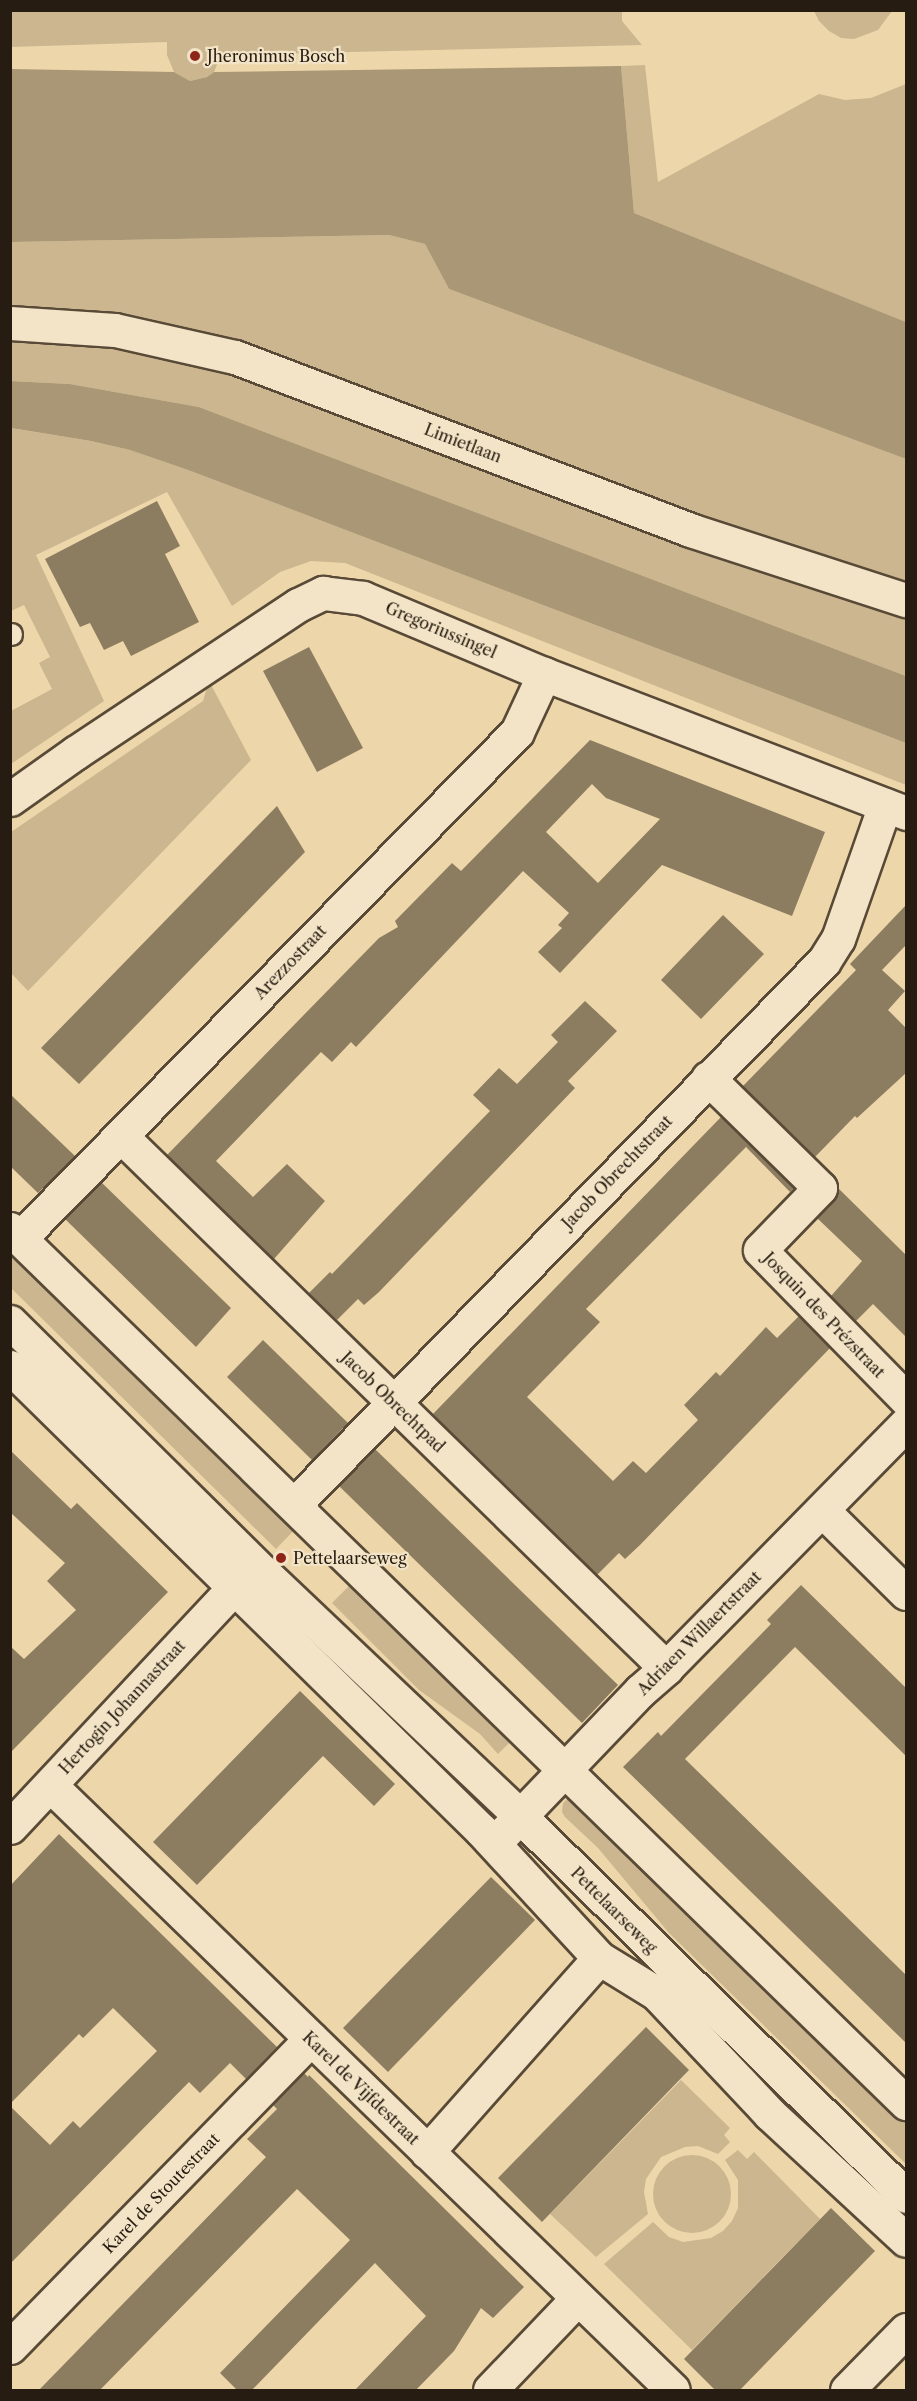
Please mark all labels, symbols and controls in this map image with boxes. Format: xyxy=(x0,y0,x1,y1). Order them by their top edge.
place label: Jheronimus Bosch xyxy=(207,46,345,66)
marker: Jheronimus Bosch xyxy=(188,49,202,63)
street label: Limietlaan xyxy=(422,419,504,467)
street label: Gregoriussingel xyxy=(383,598,499,662)
street label: Arezzostraat xyxy=(250,921,330,1003)
street label: Jacob Obrechtstraat xyxy=(558,1111,676,1233)
street label: Josquin des Prézstraat xyxy=(759,1248,889,1382)
street label: Jacob Obrechtpad xyxy=(337,1348,449,1456)
place label: Pettelaarseweg xyxy=(293,1548,407,1568)
marker: Pettelaarseweg xyxy=(274,1551,288,1565)
street label: Adriaen Willaertstraat xyxy=(633,1567,765,1699)
street label: Hertogin Johannastraat xyxy=(55,1636,189,1778)
street label: Pettelaarseweg xyxy=(567,1863,661,1957)
street label: Karel de Vijfdestraat xyxy=(298,2027,424,2149)
street label: Karel de Stoutestraat xyxy=(99,2129,223,2257)

